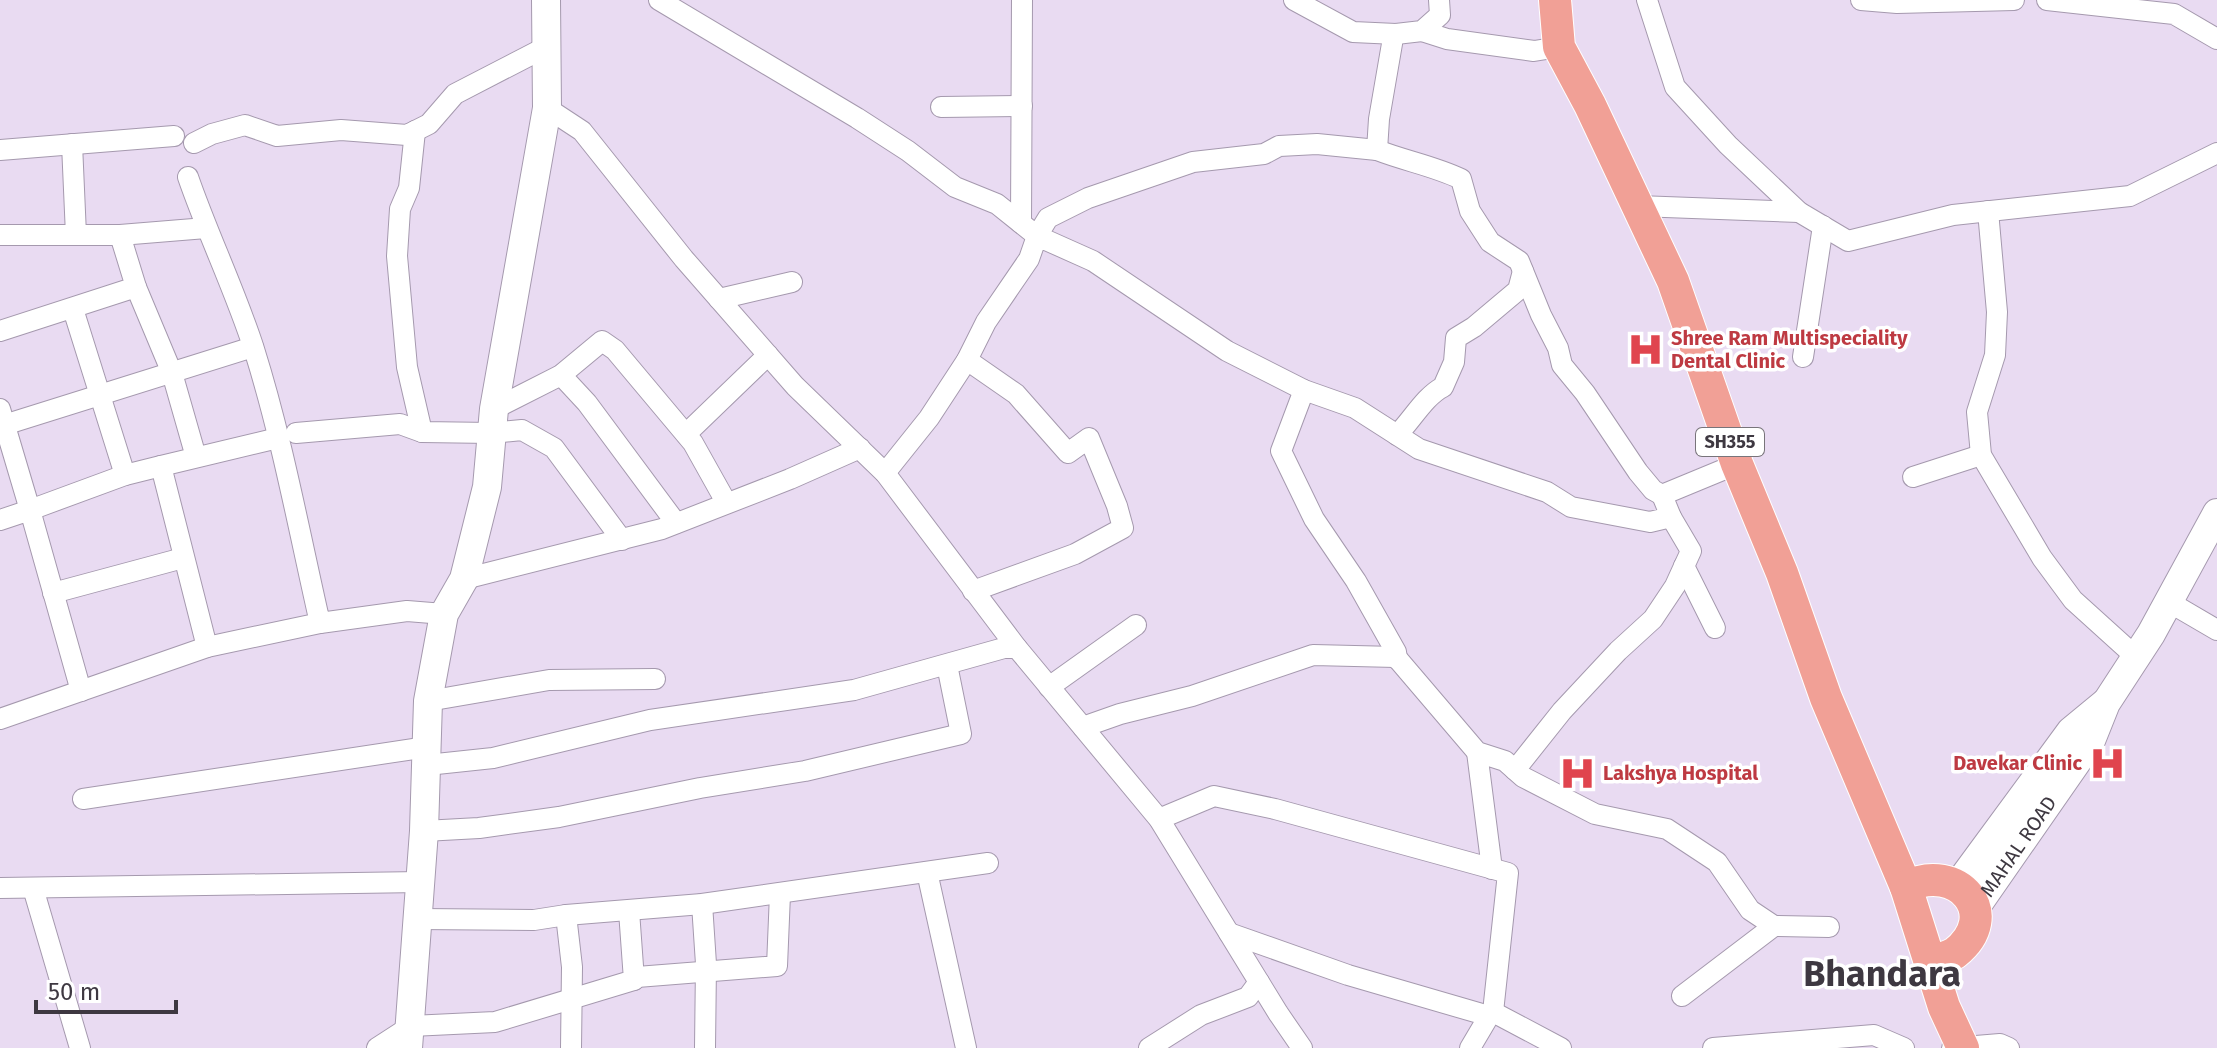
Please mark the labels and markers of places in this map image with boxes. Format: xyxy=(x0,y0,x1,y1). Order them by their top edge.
place label: Shree Ram Multispeciality Dental Clinic xyxy=(1671,326,1908,373)
hospital icon: Shree Ram Multispeciality Dental Clinic xyxy=(1626,330,1664,368)
hospital icon: Davekar Clinic xyxy=(2089,744,2127,782)
place label: Davekar Clinic xyxy=(1953,751,2082,775)
hospital icon: Lakshya Hospital xyxy=(1558,754,1596,792)
place label: Lakshya Hospital xyxy=(1603,761,1758,785)

